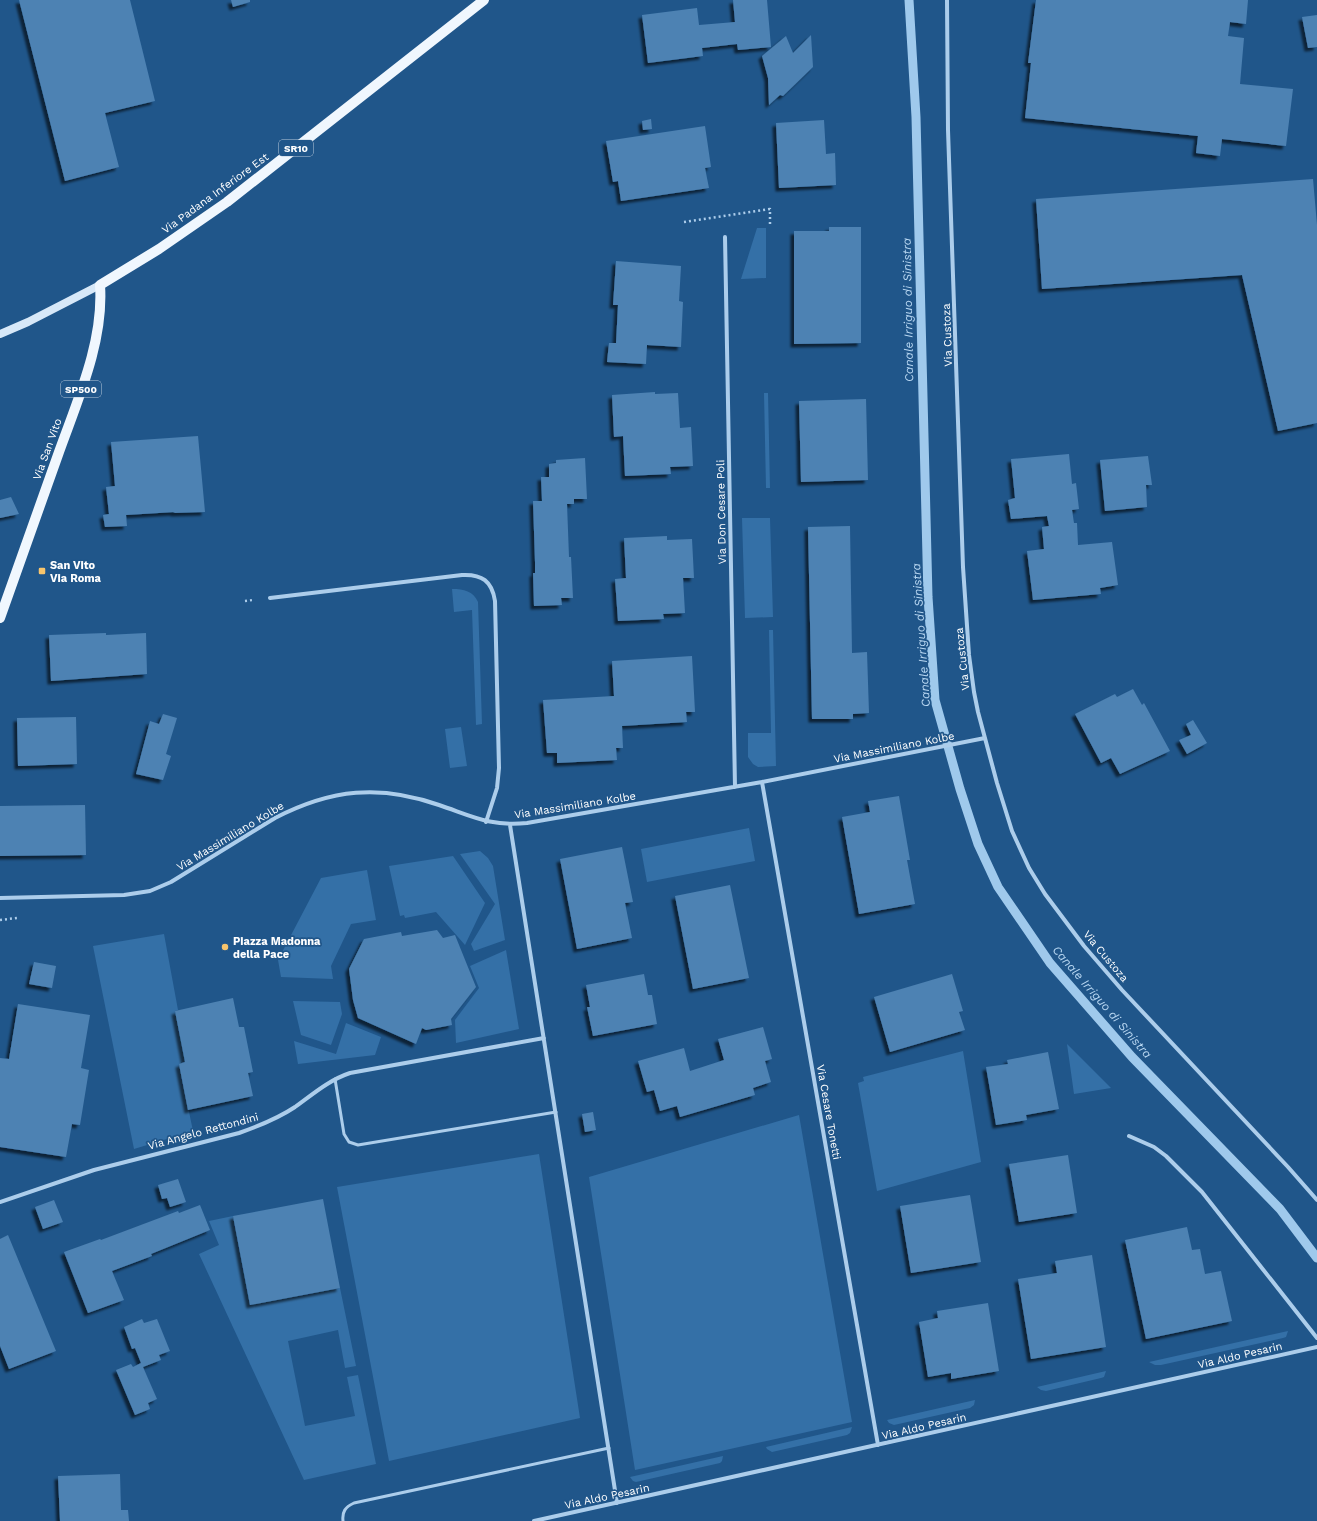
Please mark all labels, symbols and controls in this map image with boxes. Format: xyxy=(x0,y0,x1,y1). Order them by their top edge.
road number: SR10 xyxy=(279,140,313,156)
street label: Via Padana Inferiore Est xyxy=(159,150,271,236)
water label: Canale Irriguo di Sinistra xyxy=(900,237,916,382)
street label: Via Custoza xyxy=(940,303,955,367)
road number: SP500 xyxy=(61,381,101,397)
street label: Via San Vito xyxy=(30,417,65,482)
street label: Via Don Cesare Poli xyxy=(714,459,729,564)
place label: San Vito Via Roma xyxy=(50,559,102,585)
water label: Canale Irriguo di Sinistra xyxy=(909,562,933,707)
marker: San Vito Via Roma xyxy=(37,566,47,576)
street label: Via Custoza xyxy=(953,627,972,691)
street label: Via Massimiliano Kolbe xyxy=(833,729,956,766)
street label: Via Massimiliano Kolbe xyxy=(513,789,637,822)
street label: Via Massimiliano Kolbe xyxy=(174,799,286,874)
street label: Via Custoza xyxy=(1080,928,1131,985)
place label: Piazza Madonna della Pace xyxy=(233,935,321,961)
marker: Piazza Madonna della Pace xyxy=(220,942,230,952)
water label: Canale Irriguo di Sinistra xyxy=(1049,943,1155,1061)
street label: Via Cesare Tonetti xyxy=(814,1064,843,1161)
street label: Via Angelo Rettondini xyxy=(146,1110,260,1153)
street label: Via Aldo Pesarin xyxy=(1197,1339,1284,1372)
street label: Via Aldo Pesarin xyxy=(881,1410,968,1443)
street label: Via Aldo Pesarin xyxy=(563,1481,651,1512)

